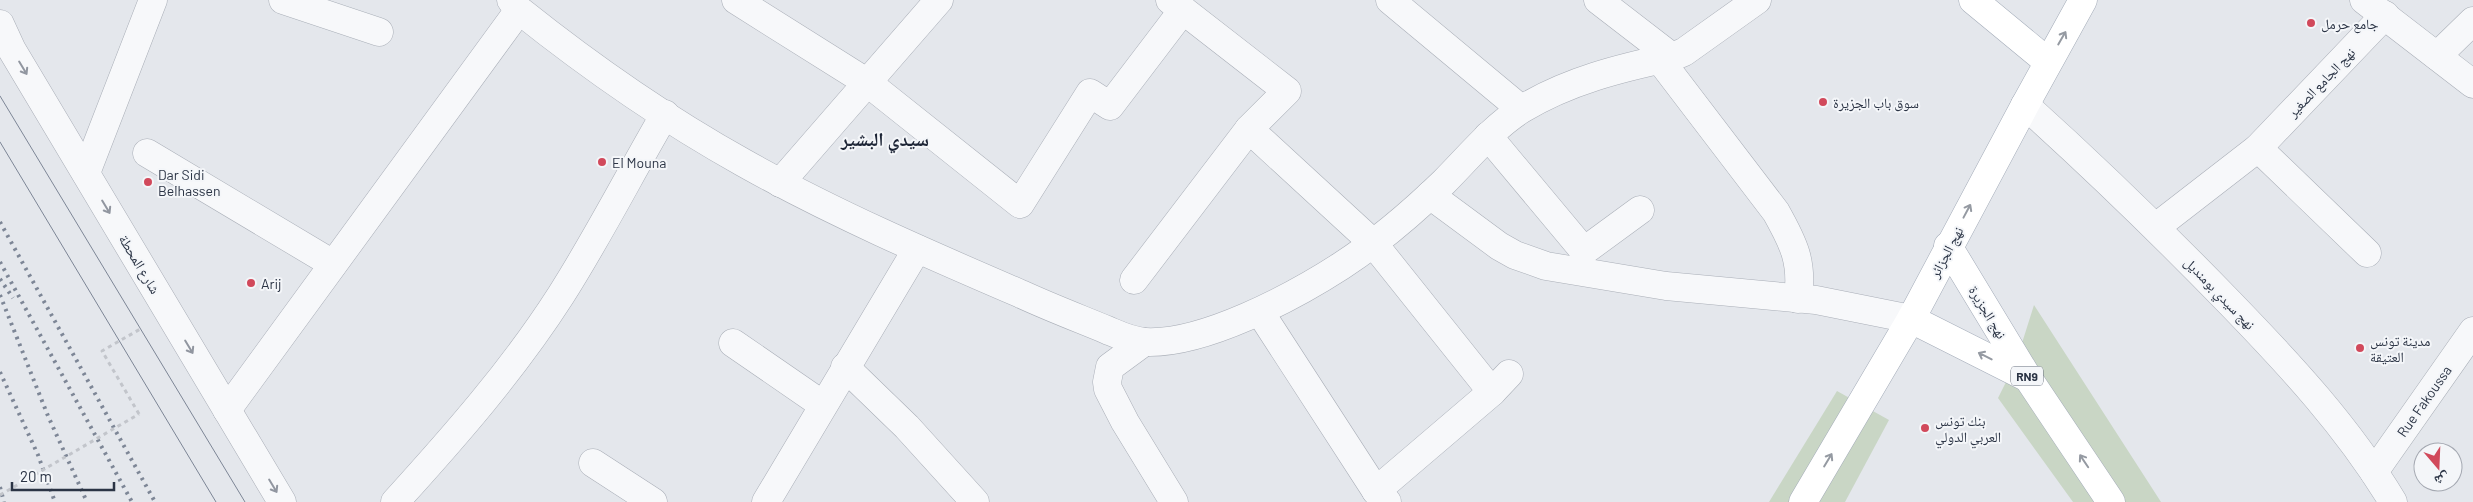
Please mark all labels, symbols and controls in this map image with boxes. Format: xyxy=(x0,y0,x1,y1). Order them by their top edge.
place label: جامع حرمل xyxy=(2321,15,2379,34)
marker: جامع حرمل xyxy=(2305,17,2317,29)
one-way arrow xyxy=(2057,31,2067,46)
street label: نهج الجامع الصغير xyxy=(2283,44,2360,122)
one-way arrow xyxy=(18,60,28,74)
place label: سوق باب الجزيرة xyxy=(1833,94,1919,112)
marker: سوق باب الجزيرة xyxy=(1817,96,1829,108)
district label: سيدي البشير xyxy=(840,127,929,154)
place label: El Mouna xyxy=(612,154,666,171)
marker: El Mouna xyxy=(596,156,608,168)
place label: Dar Sidi Belhassen xyxy=(158,166,220,199)
marker: Dar Sidi Belhassen xyxy=(142,176,154,188)
one-way arrow xyxy=(102,200,112,214)
one-way arrow xyxy=(1962,204,1972,219)
street label: نهج الجزائر xyxy=(1925,223,1968,282)
street label: شارع المحطة xyxy=(114,231,164,298)
street label: نهج سيدي بومنديل xyxy=(2179,253,2259,335)
place label: Arij xyxy=(261,275,282,292)
marker: Arij xyxy=(245,277,257,289)
street label: نهج الجزيرة xyxy=(1964,282,2010,343)
place label: مدينة تونس العتيقة xyxy=(2370,332,2430,365)
one-way arrow xyxy=(185,339,195,353)
marker: مدينة تونس العتيقة xyxy=(2354,342,2366,354)
one-way arrow xyxy=(1978,351,1993,361)
street label: Rue Fakoussa xyxy=(2393,362,2455,440)
road number: RN9 xyxy=(2011,366,2043,386)
place label: بنك تونس العربي الدولي xyxy=(1935,412,2001,448)
marker: بنك تونس العربي الدولي xyxy=(1919,422,1931,434)
north arrow xyxy=(2413,442,2463,492)
one-way arrow xyxy=(1824,453,1834,468)
one-way arrow xyxy=(2079,455,2089,469)
scale bar xyxy=(12,460,115,492)
text: 20 m xyxy=(20,467,52,485)
text: ش xyxy=(2432,468,2452,490)
one-way arrow xyxy=(268,479,278,493)

